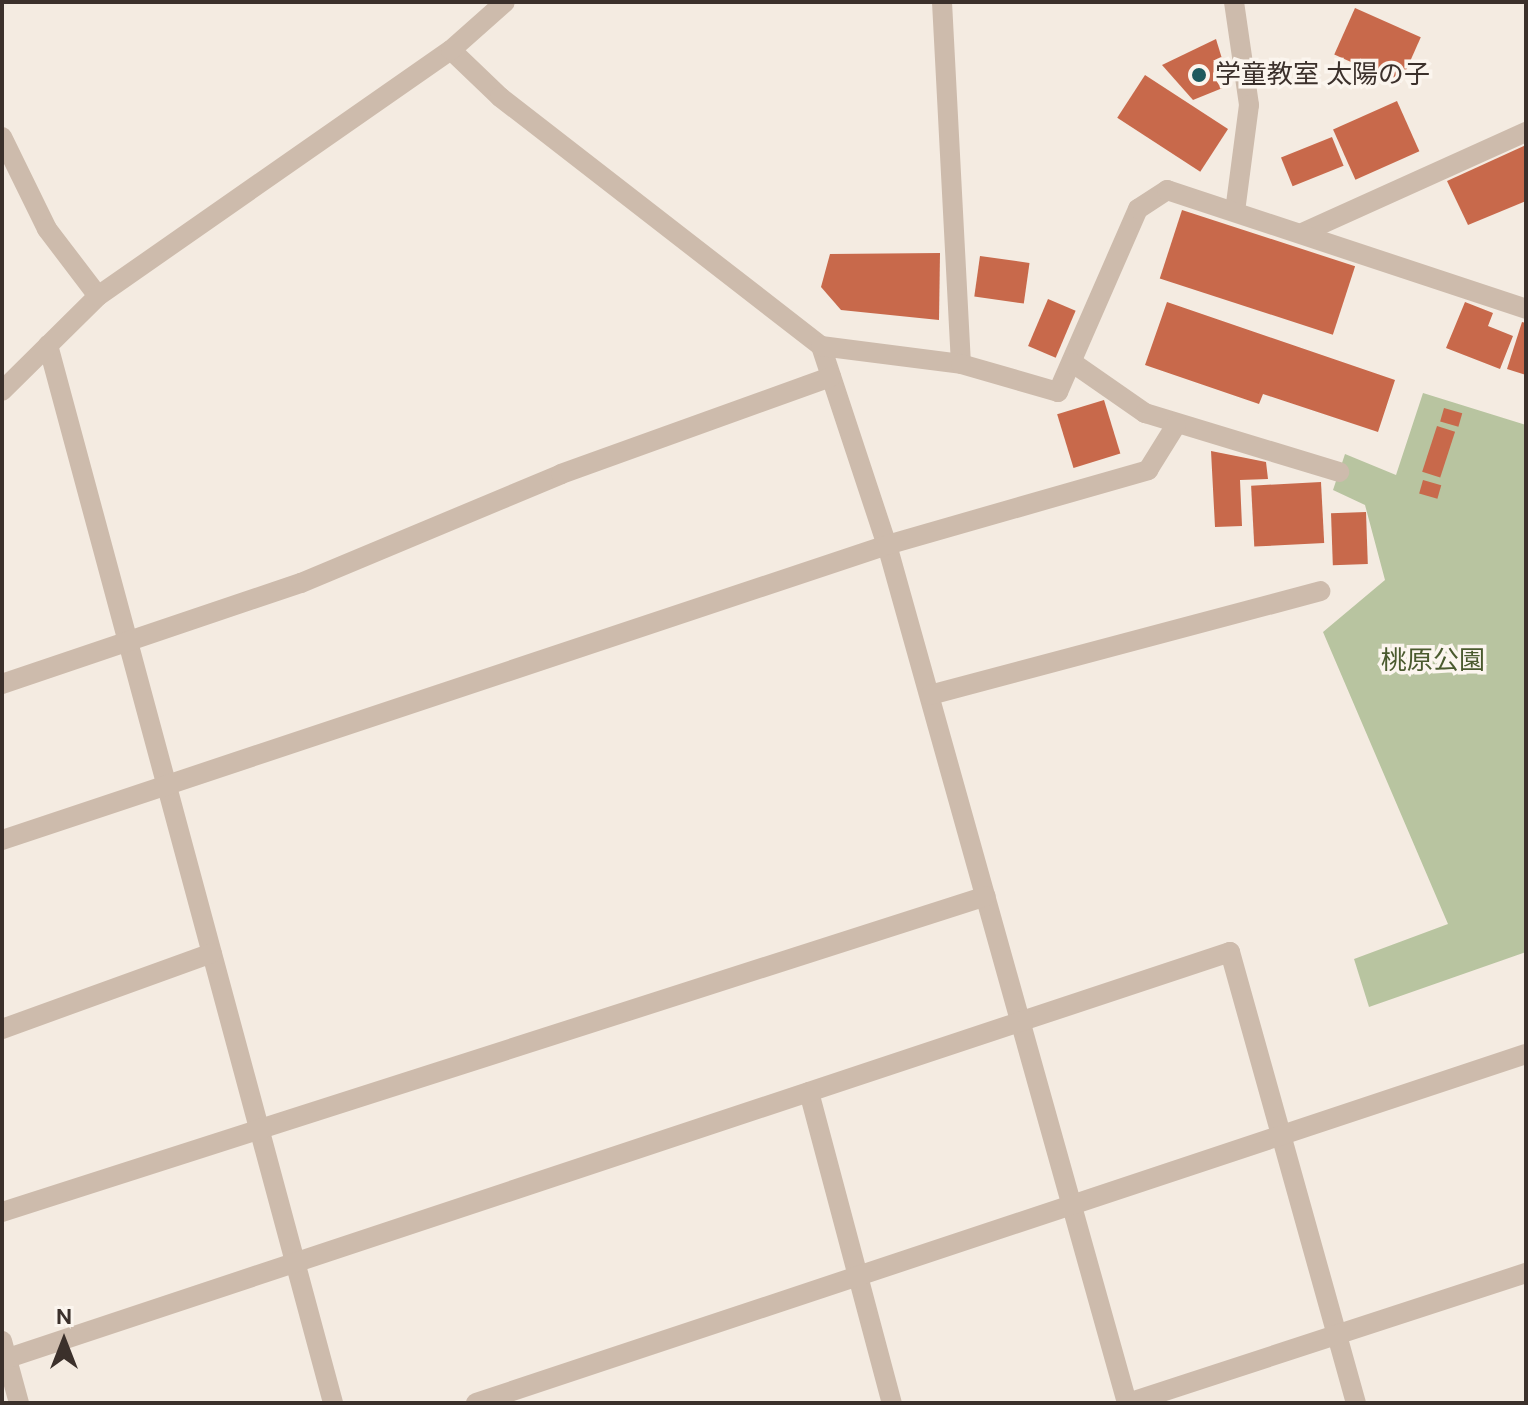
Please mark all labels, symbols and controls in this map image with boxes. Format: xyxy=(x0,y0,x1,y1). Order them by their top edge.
place label: 学童教室 太陽の子 xyxy=(1215,59,1430,91)
marker: 学童教室 太陽の子 xyxy=(1190,66,1208,84)
park label: 桃原公園 xyxy=(1381,645,1485,677)
north arrow xyxy=(24,1301,104,1381)
text: N xyxy=(56,1302,72,1331)

